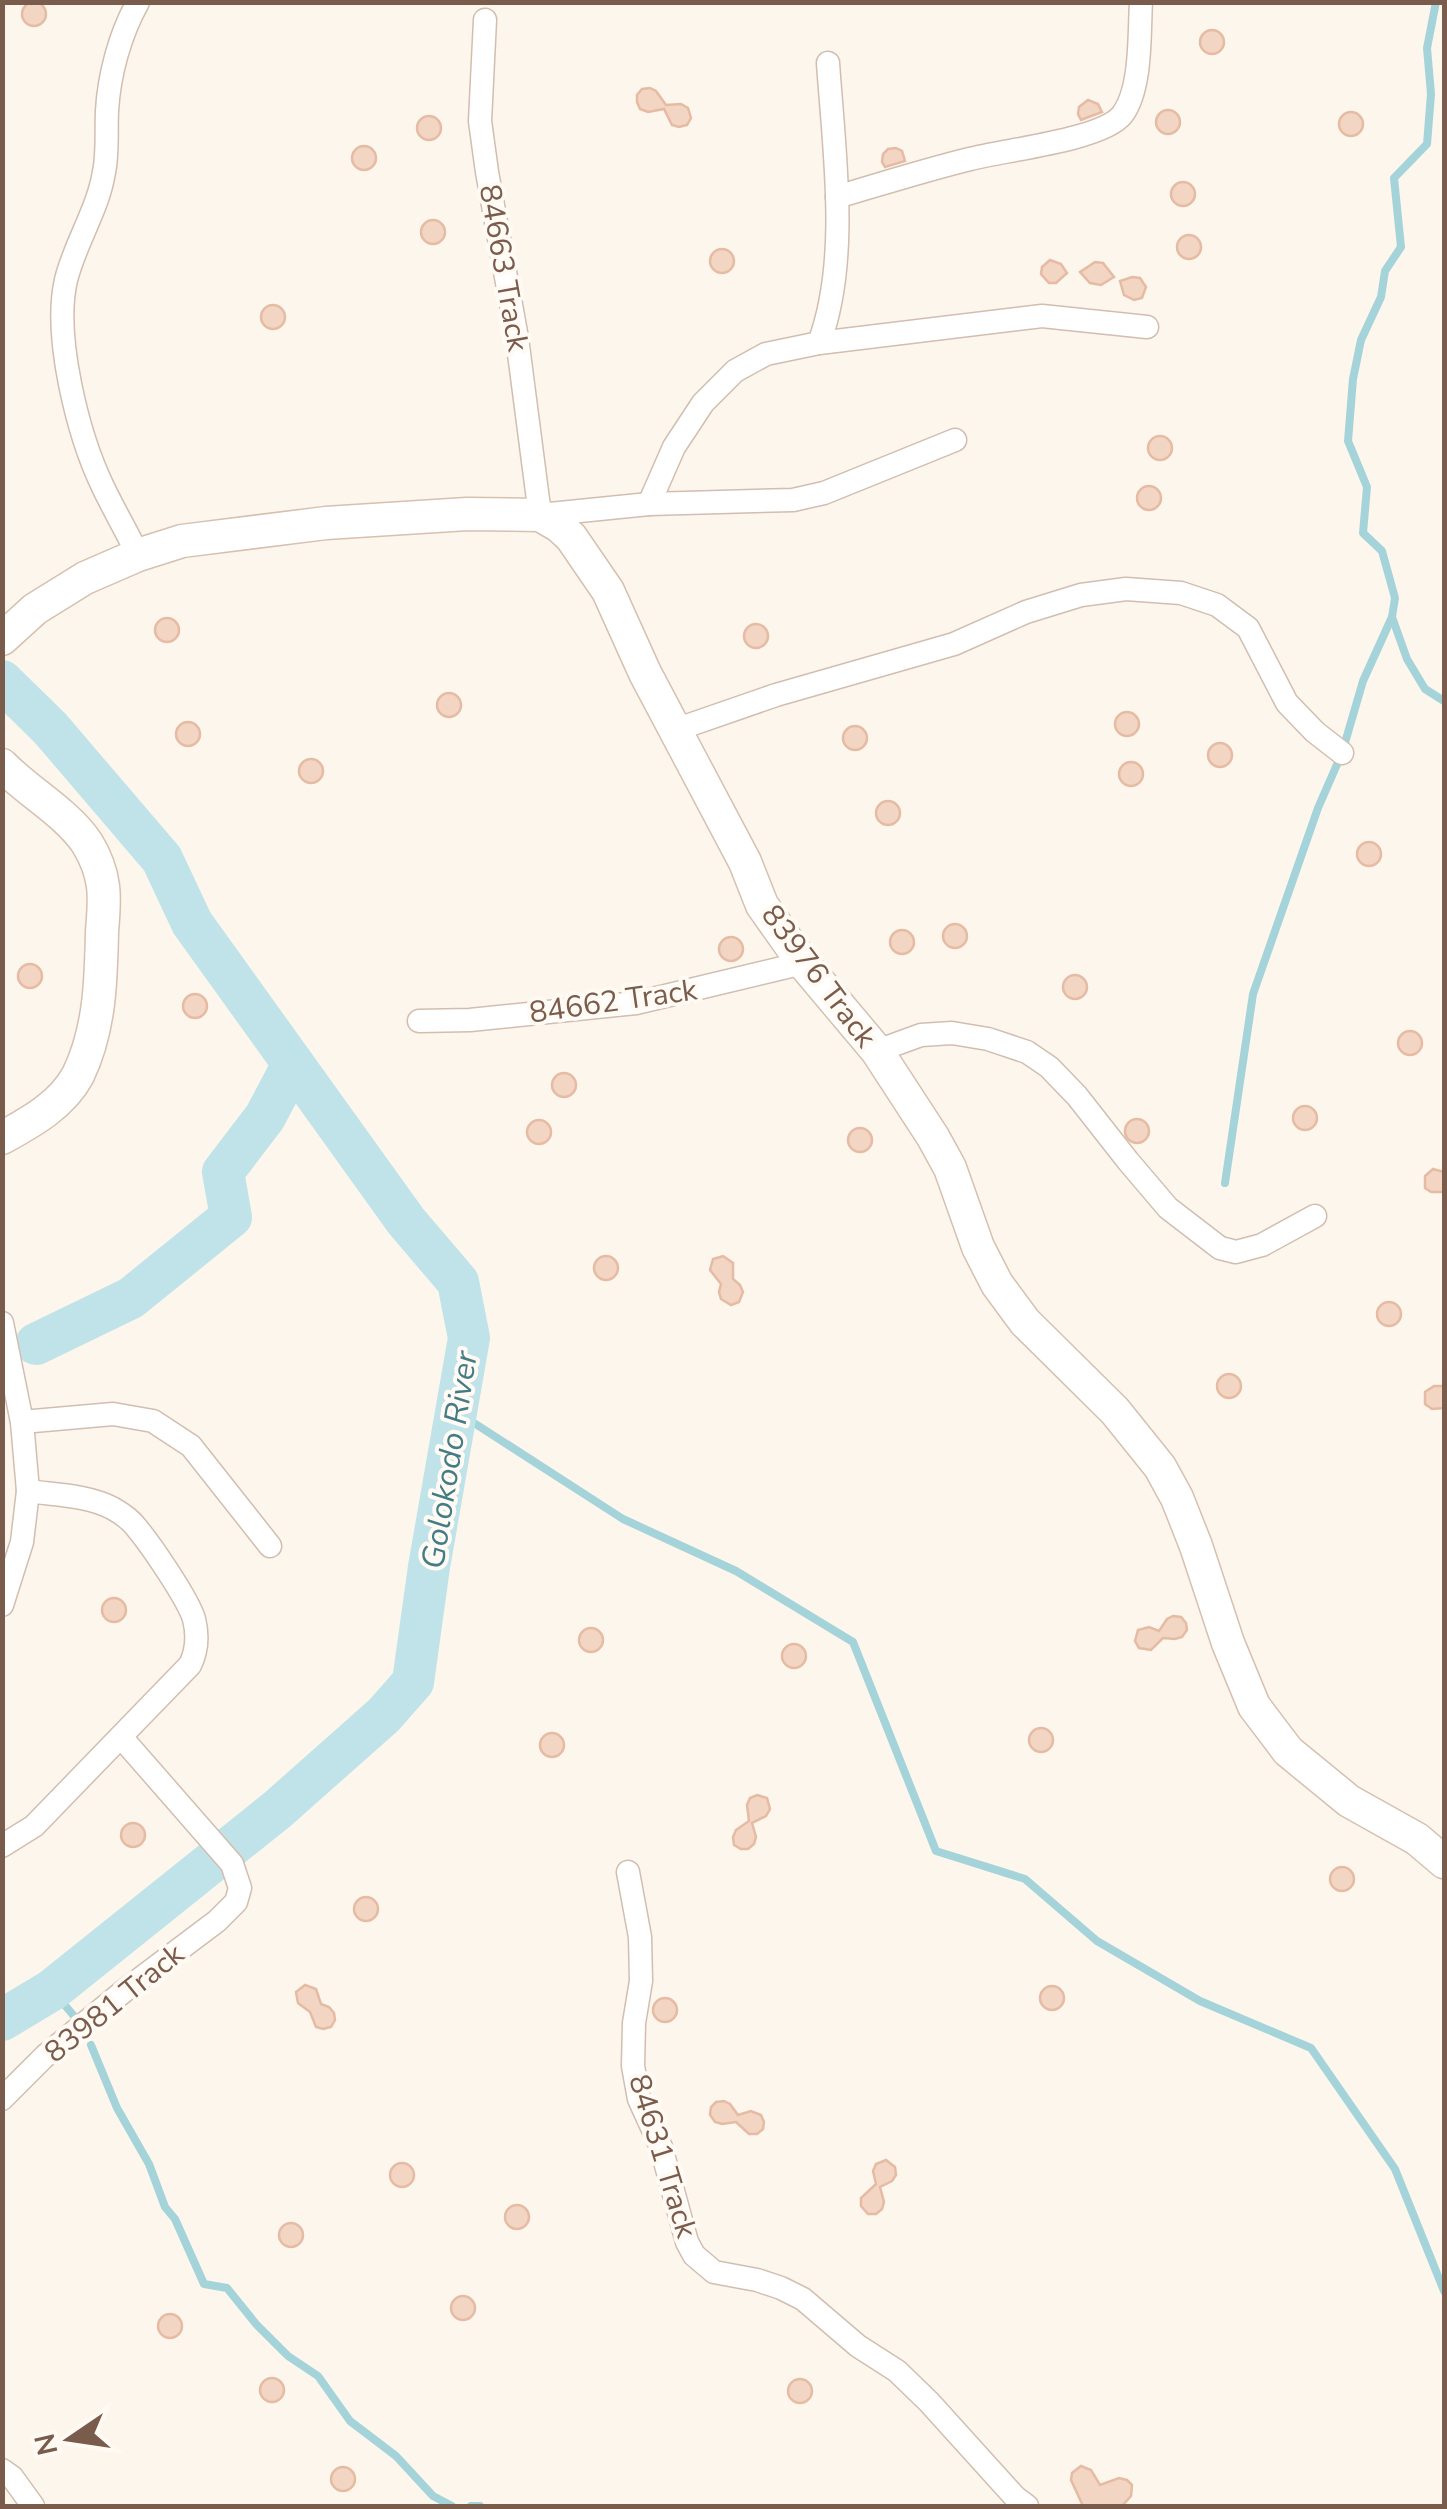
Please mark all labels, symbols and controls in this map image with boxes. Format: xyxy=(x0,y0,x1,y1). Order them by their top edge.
street label: 84663 Track xyxy=(469,181,539,356)
street label: 83976 Track xyxy=(751,897,886,1057)
street label: 84662 Track xyxy=(527,969,701,1034)
water label: Golokodo River xyxy=(411,1347,488,1572)
street label: 83981 Track xyxy=(36,1934,194,2072)
street label: 84631 Track xyxy=(618,2069,707,2244)
north arrow xyxy=(20,2389,120,2489)
text: N xyxy=(26,2430,67,2459)

